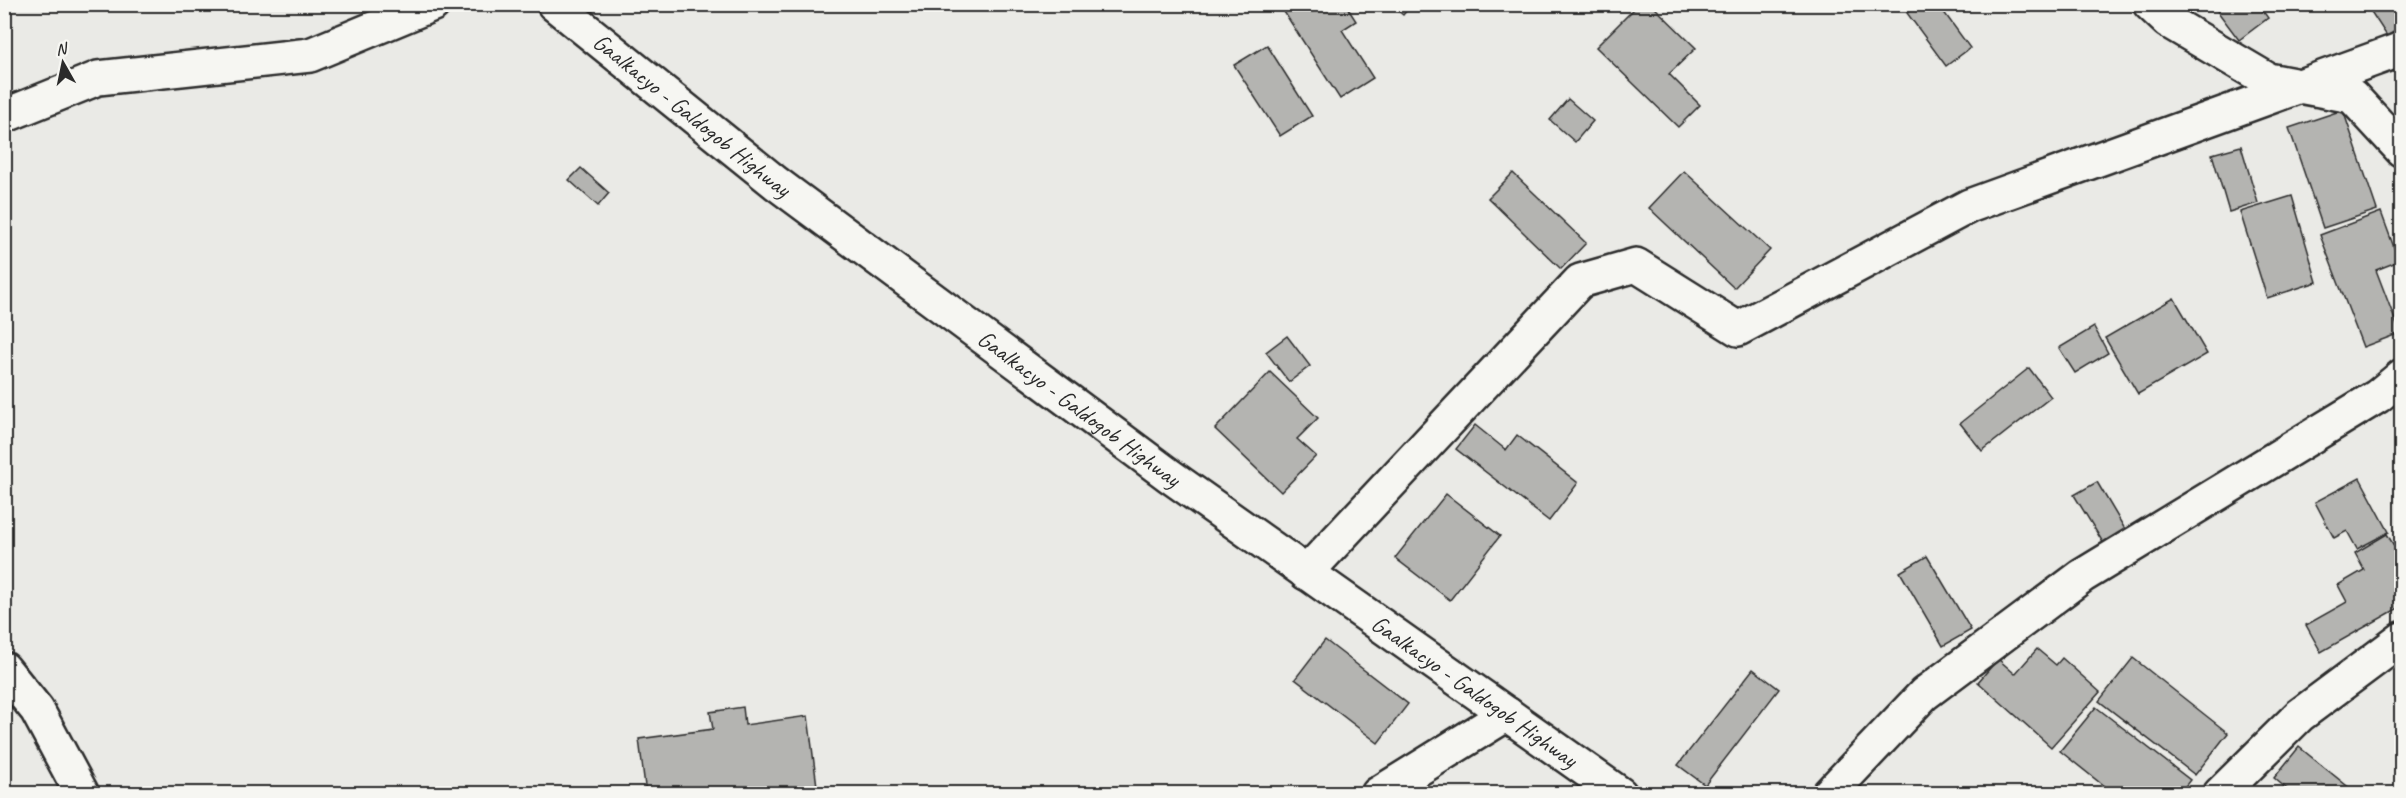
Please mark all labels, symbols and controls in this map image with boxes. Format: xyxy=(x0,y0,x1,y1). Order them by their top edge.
street label: Gaalkacyo - Galdogob Highway xyxy=(587,27,798,205)
north arrow xyxy=(33,33,93,93)
text: N xyxy=(54,38,70,60)
street label: Gaalkacyo - Galdogob Highway xyxy=(972,323,1188,495)
street label: Gaalkacyo - Galdogob Highway xyxy=(1366,608,1585,775)

